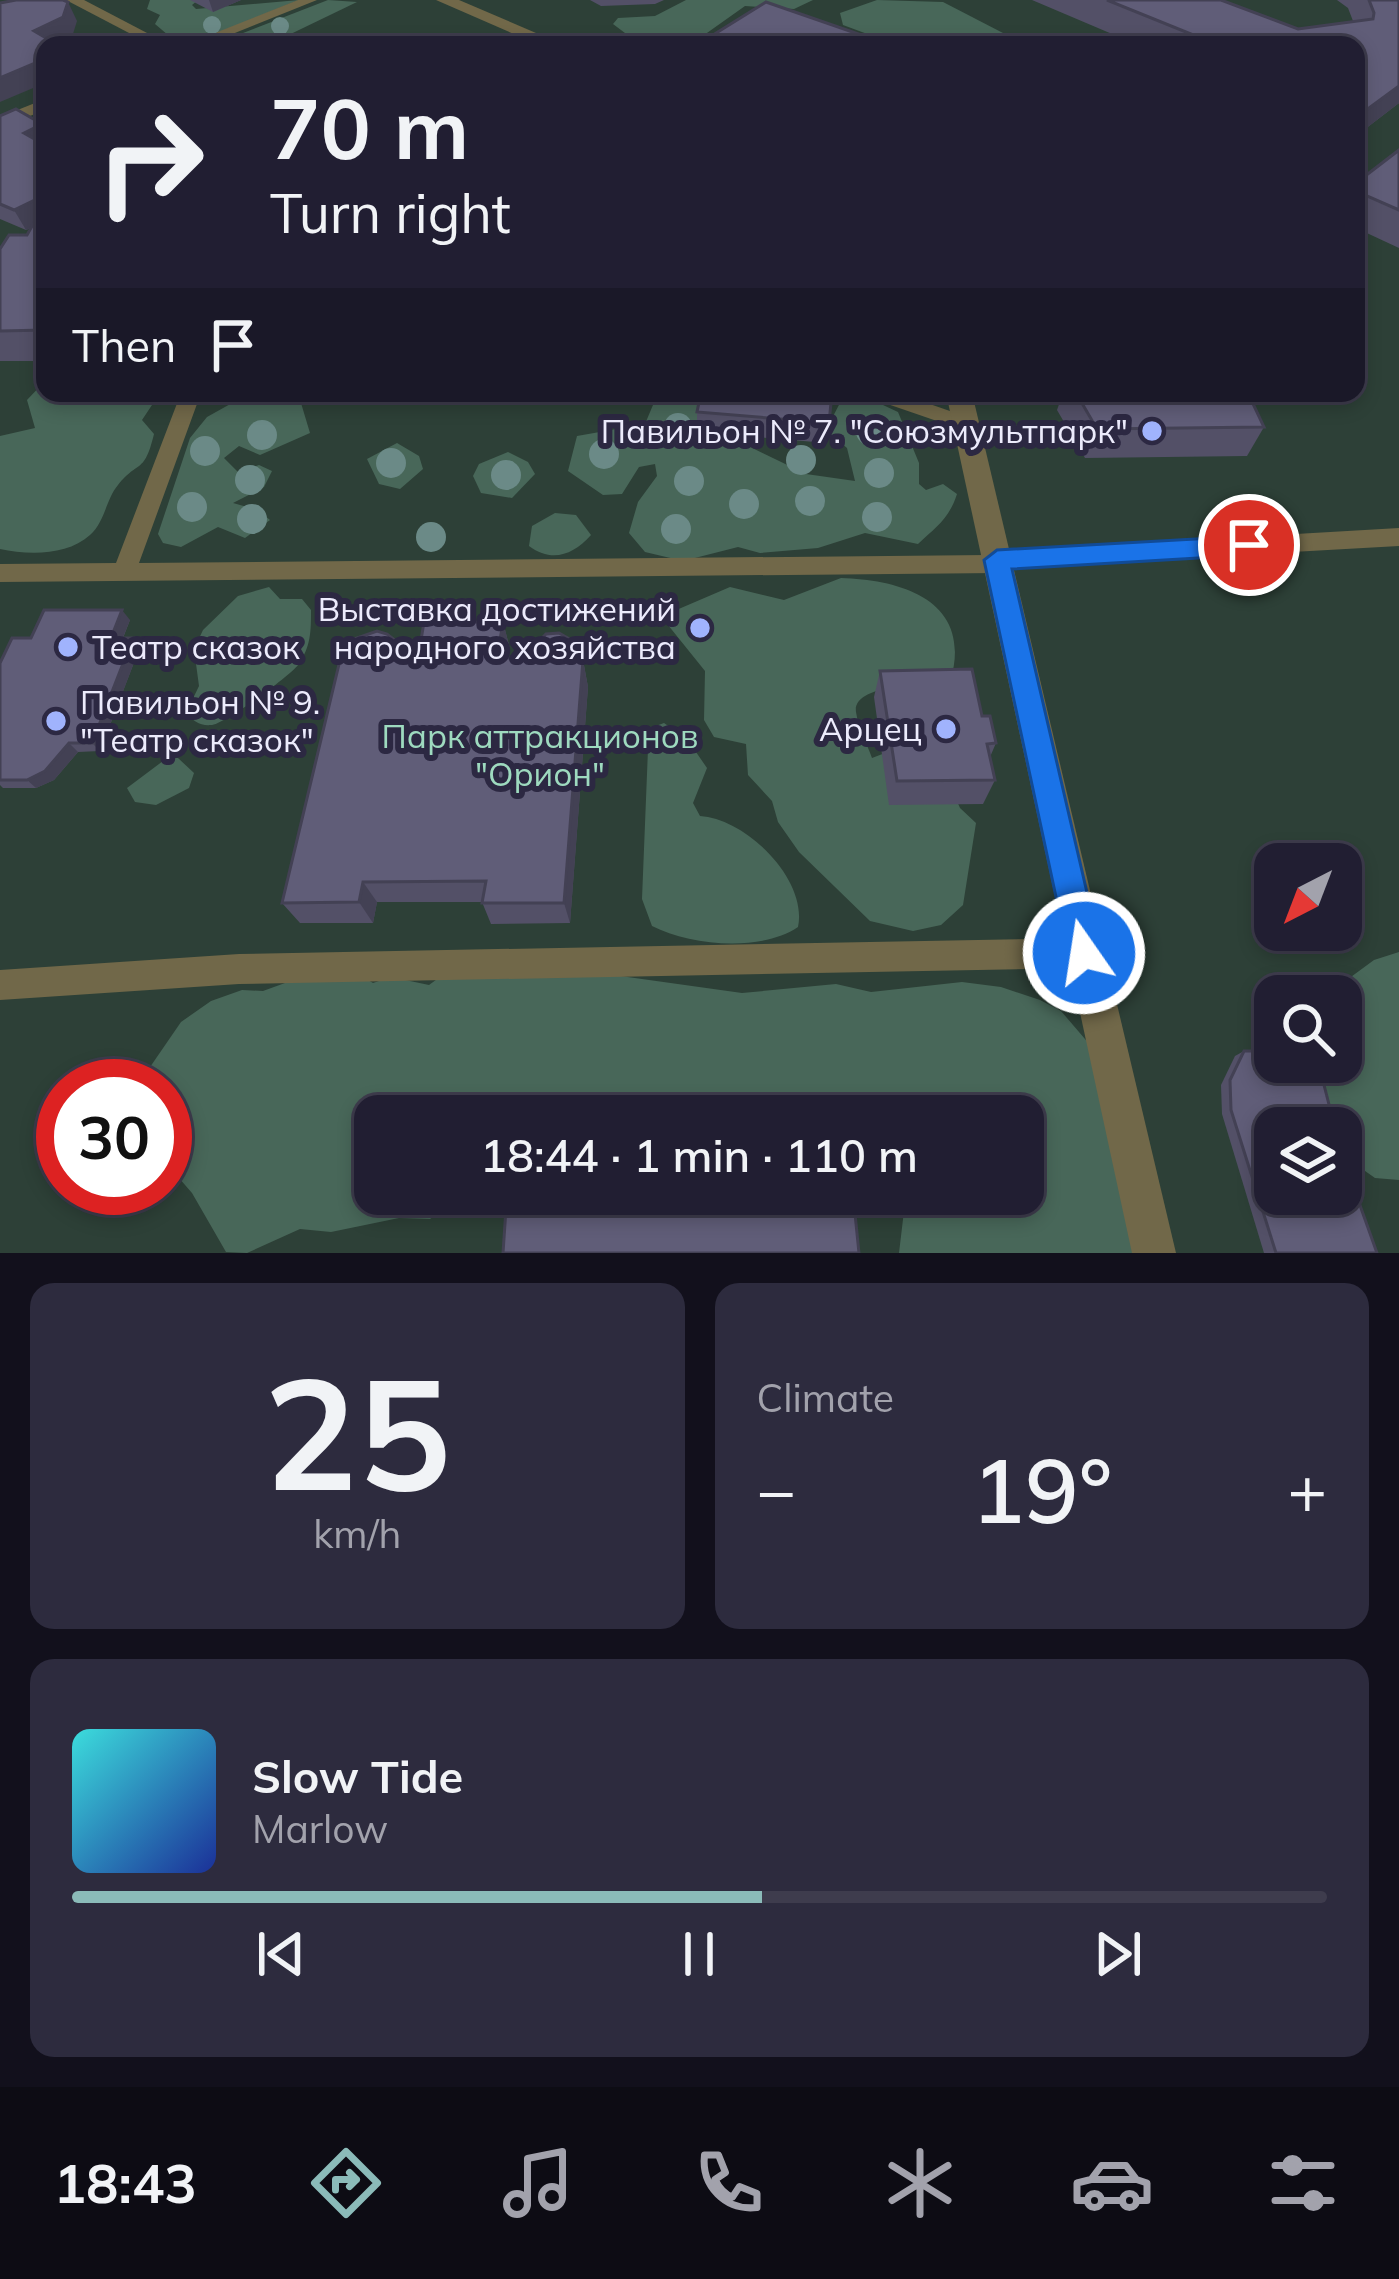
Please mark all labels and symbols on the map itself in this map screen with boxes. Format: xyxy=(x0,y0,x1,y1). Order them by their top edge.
place label: Павильон № 7. "Союзмультпарк" xyxy=(601,410,1128,451)
marker: Павильон № 7. "Союзмультпарк" xyxy=(1139,418,1165,444)
pin xyxy=(1198,494,1300,596)
place label: Выставка достижений народного хозяйства xyxy=(318,588,676,667)
marker: Выставка достижений народного хозяйства xyxy=(687,615,713,641)
place label: Театр сказок xyxy=(92,626,300,667)
marker: Театр сказок xyxy=(55,634,81,660)
place label: Павильон № 9. "Театр сказок" xyxy=(80,681,320,760)
marker: Павильон № 9. "Театр сказок" xyxy=(43,708,69,734)
place label: Арцец xyxy=(819,708,922,749)
park label: Парк аттракционов "Орион" xyxy=(382,715,698,794)
marker: Арцец xyxy=(933,716,959,742)
north arrow xyxy=(1254,843,1362,951)
position arrow xyxy=(1021,890,1147,1016)
speed limit sign: 30 xyxy=(36,1059,192,1215)

